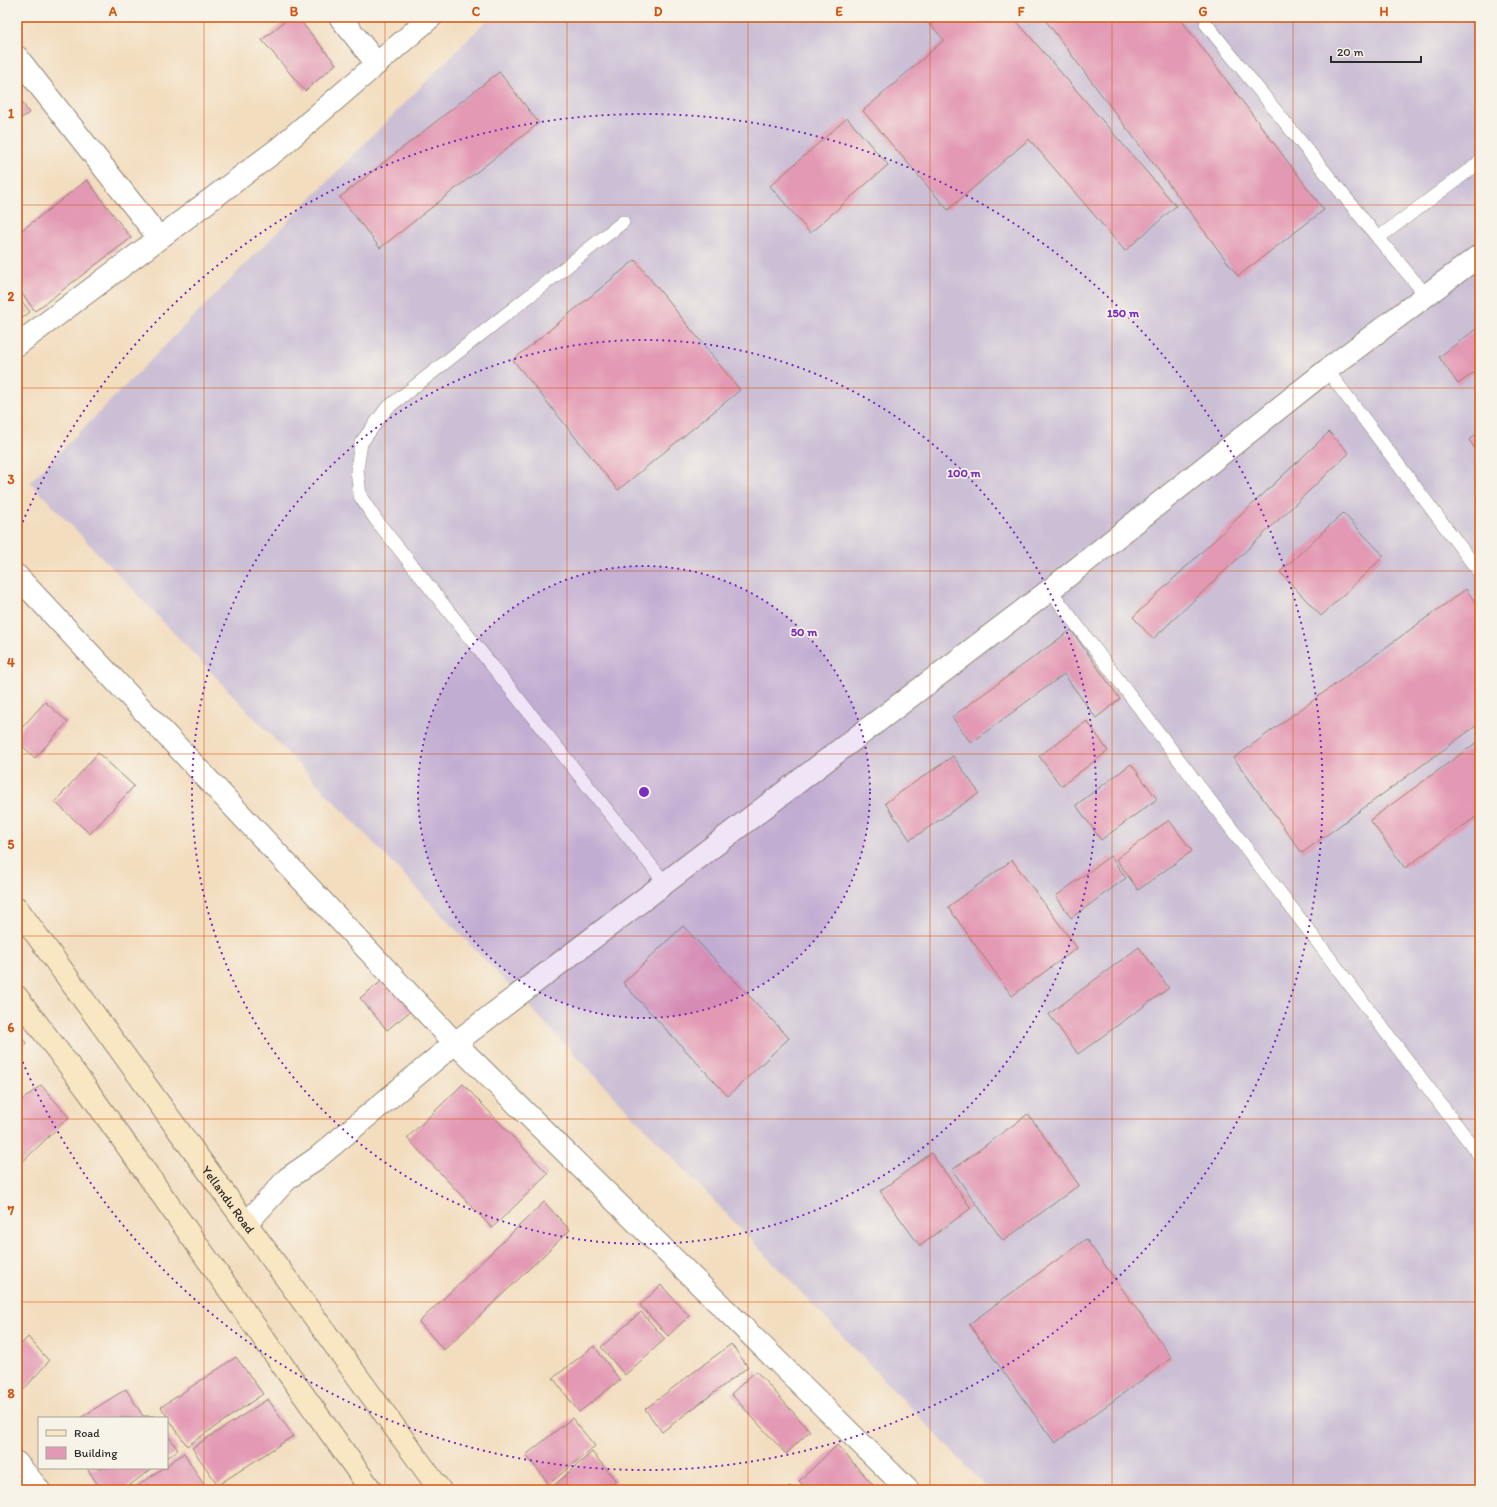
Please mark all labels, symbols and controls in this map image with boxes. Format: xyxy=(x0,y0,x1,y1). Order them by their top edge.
text: A xyxy=(108,4,118,19)
text: B xyxy=(290,4,299,19)
text: C xyxy=(472,4,481,19)
text: D xyxy=(654,4,663,19)
text: E xyxy=(835,4,843,19)
text: F xyxy=(1018,4,1025,19)
text: G xyxy=(1199,4,1208,19)
text: H xyxy=(1380,4,1389,19)
scale bar xyxy=(1331,38,1421,64)
text: 20 m xyxy=(1337,45,1364,59)
text: 1 xyxy=(8,106,14,121)
text: 2 xyxy=(8,289,15,304)
text: 150 m xyxy=(1107,306,1140,320)
text: 100 m xyxy=(947,466,981,480)
text: 3 xyxy=(7,472,15,487)
text: 50 m xyxy=(791,625,818,639)
text: 4 xyxy=(7,655,15,670)
centre of rings xyxy=(637,785,651,799)
text: 5 xyxy=(8,837,15,852)
text: 6 xyxy=(8,1020,15,1035)
street label: Yellandu Road xyxy=(199,1163,258,1236)
text: 7 xyxy=(7,1203,15,1218)
text: 8 xyxy=(7,1386,15,1401)
legend xyxy=(38,1417,168,1469)
text: Road xyxy=(74,1426,100,1440)
text: Building xyxy=(74,1446,118,1460)

